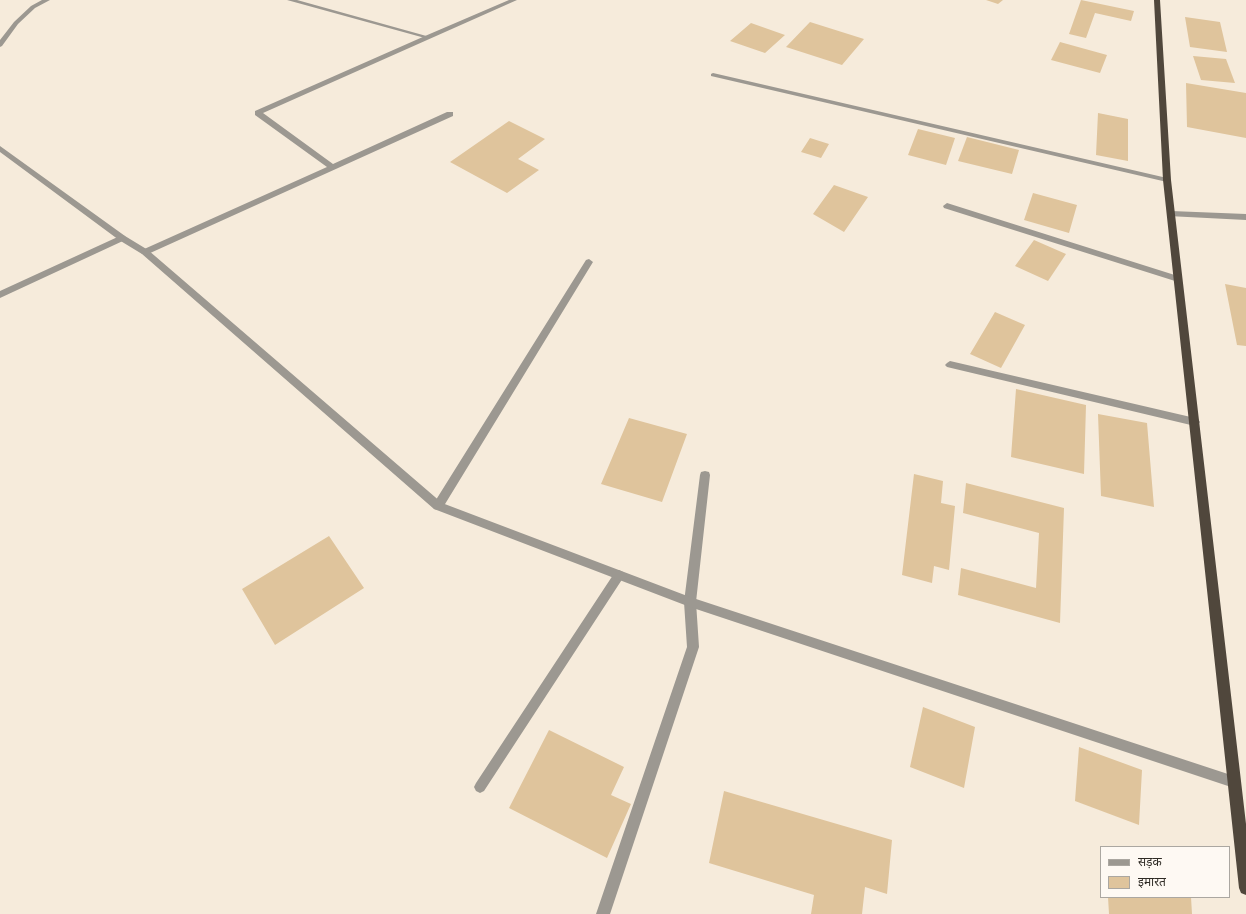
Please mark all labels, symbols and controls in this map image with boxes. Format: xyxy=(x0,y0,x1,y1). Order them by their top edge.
legend xyxy=(1100,846,1230,898)
text: सड़क xyxy=(1138,854,1162,869)
text: इमारत xyxy=(1138,874,1166,889)

